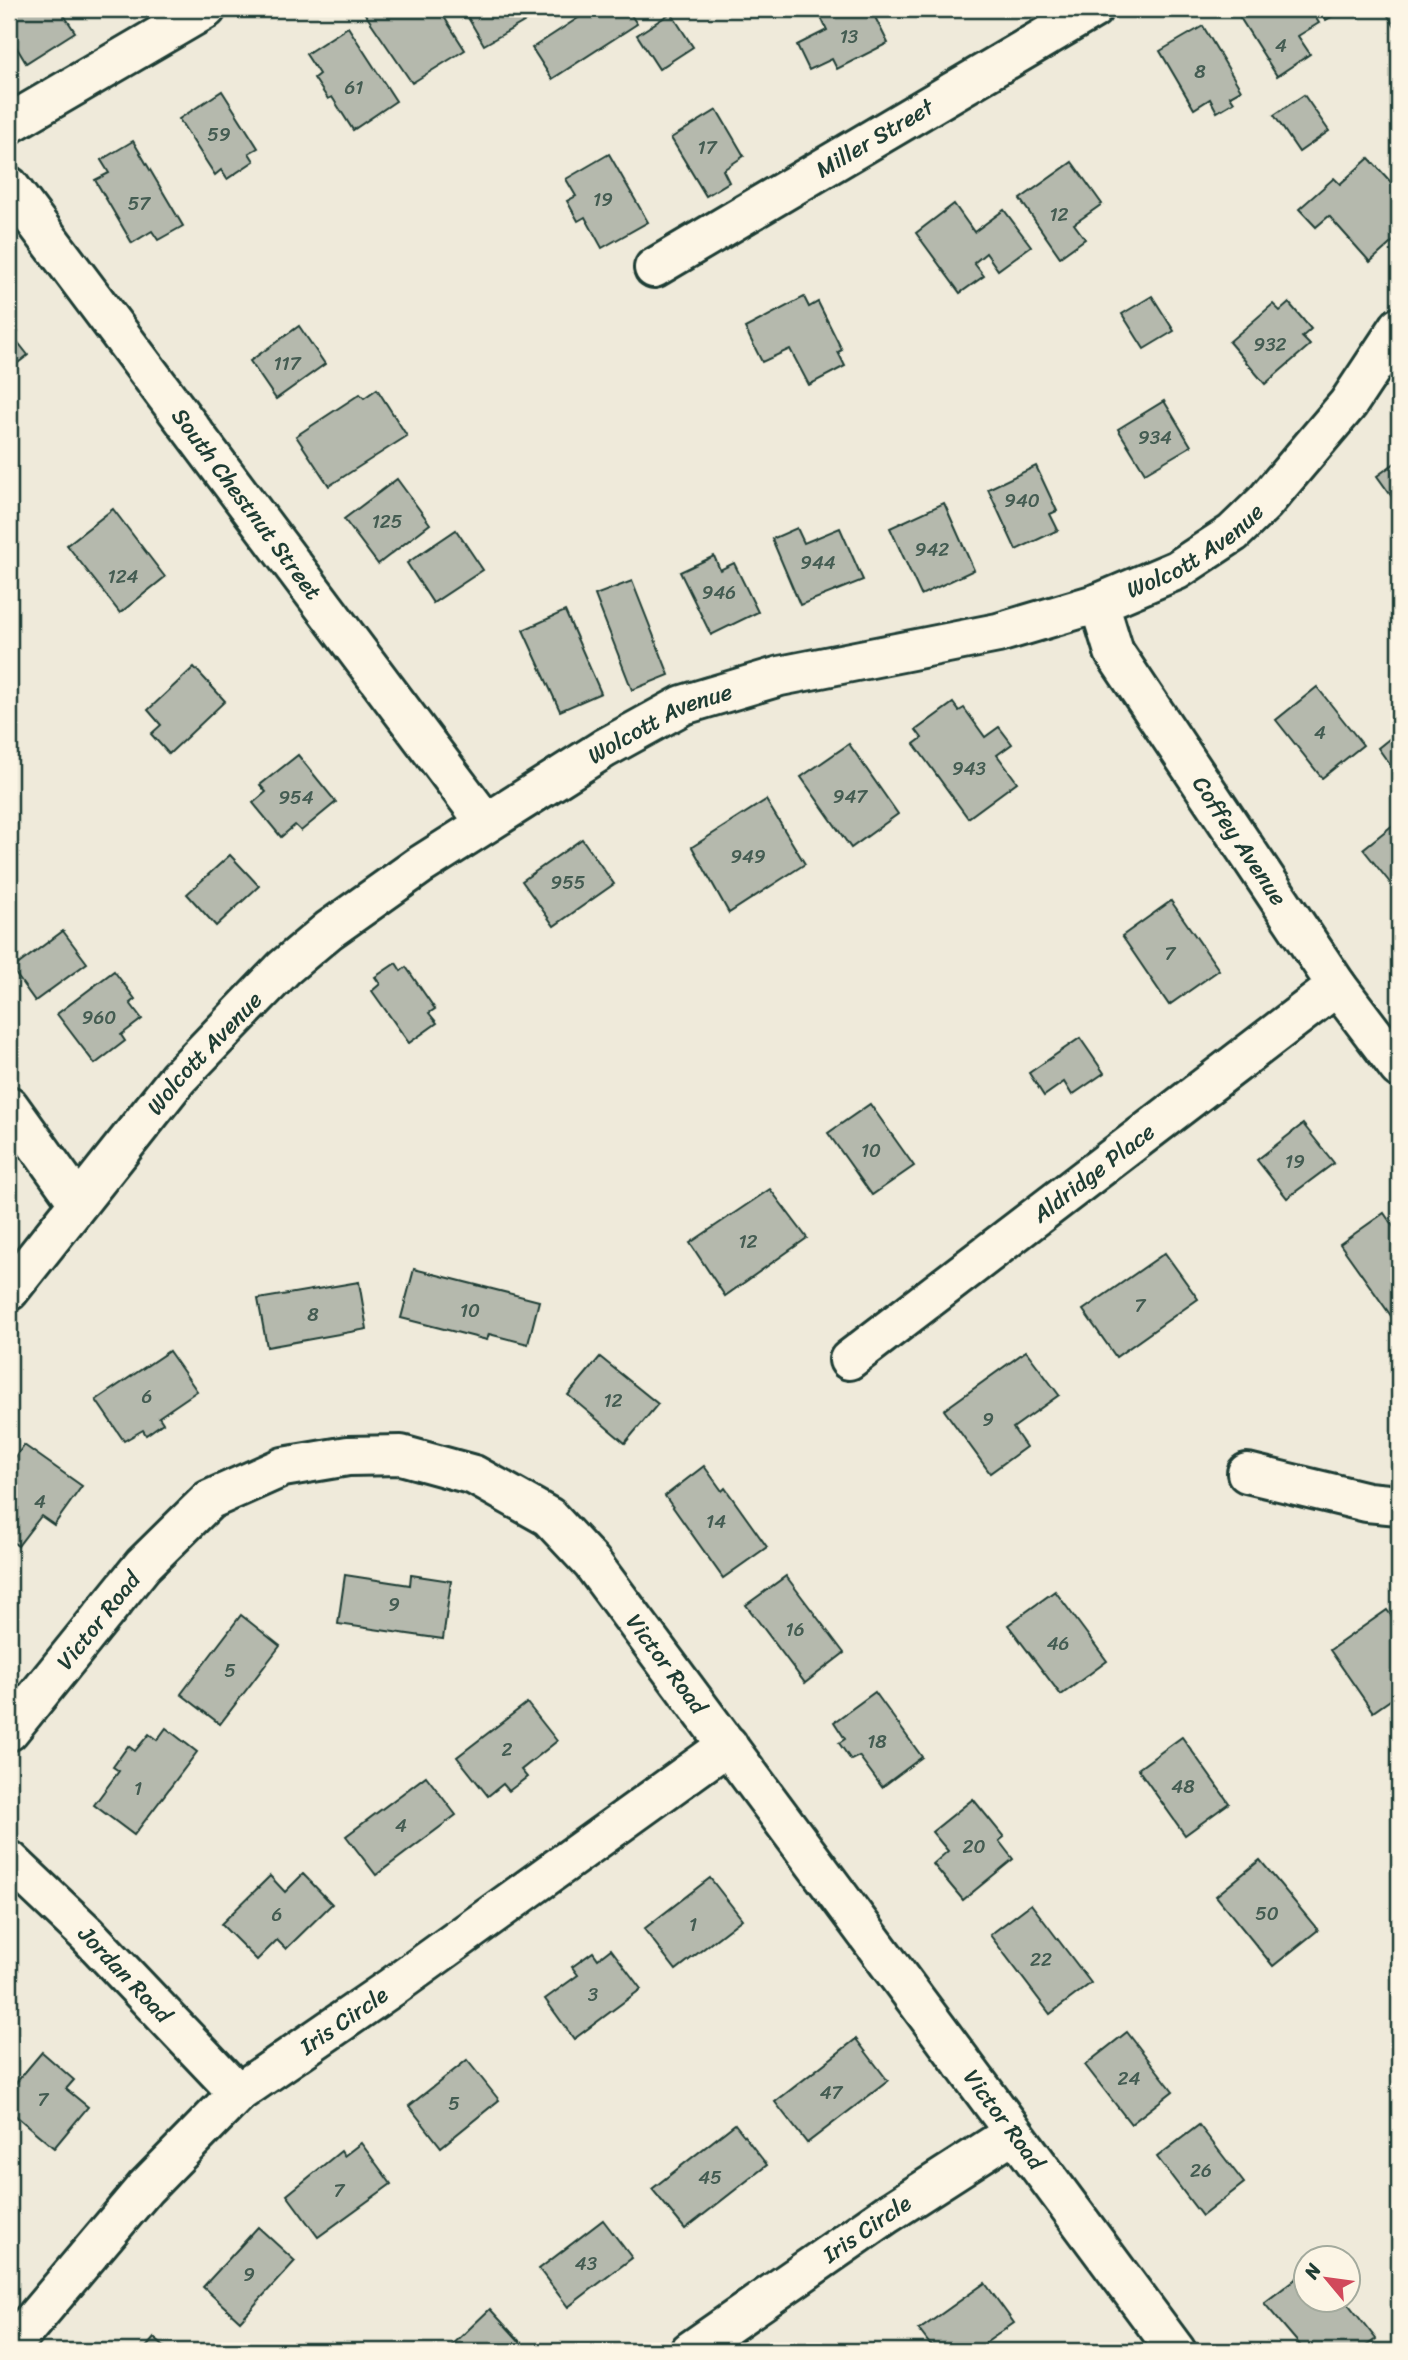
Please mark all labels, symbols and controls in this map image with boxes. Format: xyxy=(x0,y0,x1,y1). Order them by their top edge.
house number: 13 xyxy=(840,20,859,53)
house number: 4 xyxy=(1275,29,1287,62)
house number: 8 xyxy=(1194,55,1206,88)
house number: 61 xyxy=(345,71,363,104)
street label: Miller Street xyxy=(807,86,943,189)
house number: 59 xyxy=(207,118,231,151)
house number: 17 xyxy=(697,131,718,164)
house number: 19 xyxy=(593,183,613,216)
house number: 57 xyxy=(128,187,151,220)
house number: 12 xyxy=(1049,198,1069,231)
house number: 932 xyxy=(1253,328,1287,361)
house number: 117 xyxy=(273,347,302,380)
street label: South Chestnut Street xyxy=(161,398,333,609)
house number: 934 xyxy=(1138,421,1172,454)
house number: 940 xyxy=(1004,484,1040,517)
street label: Wolcott Avenue xyxy=(1120,493,1274,610)
house number: 125 xyxy=(372,505,403,538)
house number: 942 xyxy=(915,533,949,566)
house number: 944 xyxy=(800,546,836,579)
house number: 124 xyxy=(108,560,139,593)
house number: 946 xyxy=(702,576,736,609)
street label: Wolcott Avenue xyxy=(579,671,737,775)
house number: 4 xyxy=(1314,716,1326,749)
house number: 943 xyxy=(952,752,987,785)
street label: Coffey Avenue xyxy=(1181,767,1299,914)
house number: 947 xyxy=(833,780,868,813)
house number: 954 xyxy=(278,781,314,814)
house number: 949 xyxy=(730,840,766,873)
house number: 955 xyxy=(551,866,586,899)
house number: 7 xyxy=(1165,937,1177,970)
street label: Wolcott Avenue xyxy=(135,981,273,1124)
house number: 960 xyxy=(82,1001,116,1034)
street label: Aldridge Place xyxy=(1022,1112,1164,1234)
house number: 10 xyxy=(861,1134,881,1167)
house number: 19 xyxy=(1285,1145,1305,1178)
house number: 12 xyxy=(738,1225,758,1258)
house number: 7 xyxy=(1135,1289,1147,1322)
house number: 10 xyxy=(460,1294,480,1327)
house number: 8 xyxy=(307,1298,319,1331)
house number: 6 xyxy=(142,1380,152,1413)
house number: 12 xyxy=(603,1384,623,1417)
house number: 9 xyxy=(982,1403,994,1436)
house number: 4 xyxy=(34,1485,46,1518)
house number: 14 xyxy=(706,1505,726,1538)
street label: Victor Road xyxy=(45,1560,152,1679)
house number: 9 xyxy=(388,1588,400,1621)
street label: Victor Road xyxy=(615,1604,719,1725)
house number: 16 xyxy=(786,1613,804,1646)
house number: 46 xyxy=(1047,1627,1069,1660)
house number: 5 xyxy=(224,1654,236,1687)
house number: 18 xyxy=(867,1725,887,1758)
house number: 2 xyxy=(502,1733,513,1766)
house number: 48 xyxy=(1171,1770,1195,1803)
house number: 1 xyxy=(134,1772,142,1805)
house number: 4 xyxy=(395,1809,407,1842)
house number: 20 xyxy=(963,1830,985,1863)
house number: 50 xyxy=(1255,1897,1279,1930)
house number: 6 xyxy=(272,1898,282,1931)
house number: 1 xyxy=(689,1908,697,1941)
street label: Jordan Road xyxy=(67,1915,184,2034)
house number: 22 xyxy=(1030,1943,1052,1976)
street label: Iris Circle xyxy=(290,1975,397,2066)
house number: 3 xyxy=(588,1978,599,2011)
street label: Victor Road xyxy=(953,2060,1057,2180)
house number: 24 xyxy=(1118,2062,1141,2095)
house number: 47 xyxy=(820,2076,844,2109)
house number: 7 xyxy=(38,2083,50,2116)
house number: 5 xyxy=(448,2087,460,2120)
house number: 26 xyxy=(1190,2154,1212,2187)
house number: 45 xyxy=(698,2161,722,2194)
house number: 7 xyxy=(334,2174,346,2207)
street label: Iris Circle xyxy=(813,2183,919,2274)
north arrow xyxy=(1292,2244,1362,2314)
house number: 43 xyxy=(575,2247,598,2280)
text: N xyxy=(1294,2257,1331,2286)
house number: 9 xyxy=(243,2258,255,2291)

